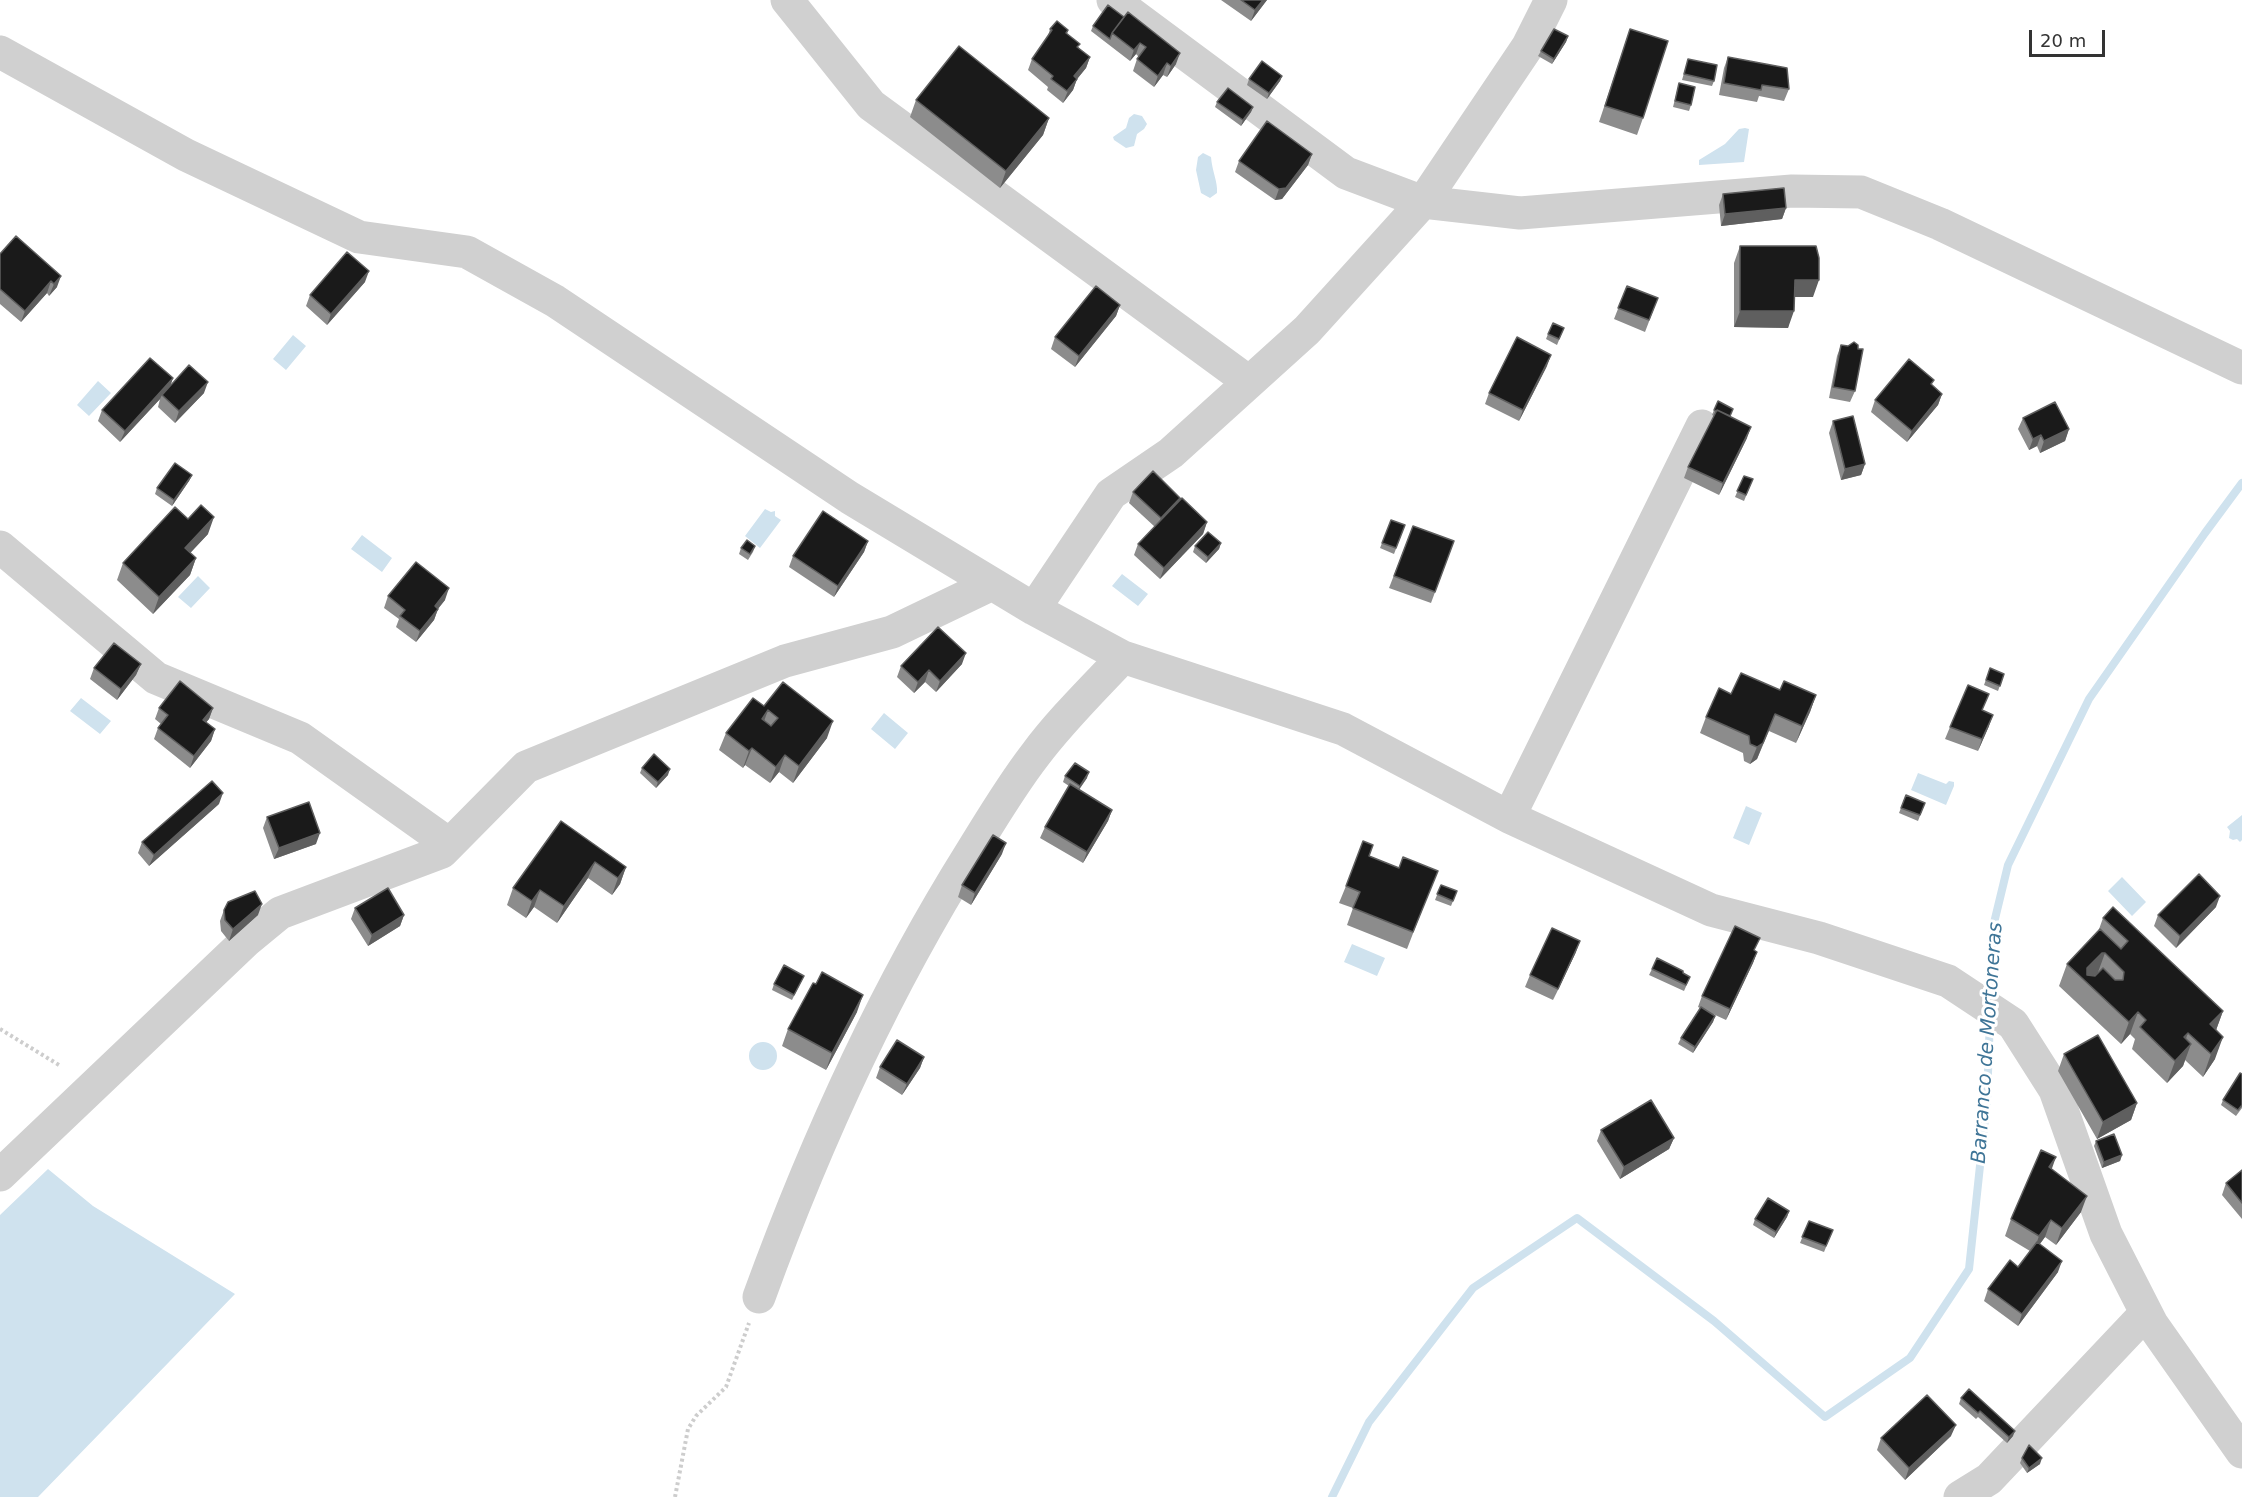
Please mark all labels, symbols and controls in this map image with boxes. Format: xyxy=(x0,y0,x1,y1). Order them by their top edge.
scale bar xyxy=(2032,18,2108,56)
text: 20 m xyxy=(2040,30,2086,51)
water label: Barranco de Mortoneras xyxy=(1968,921,2008,1165)

